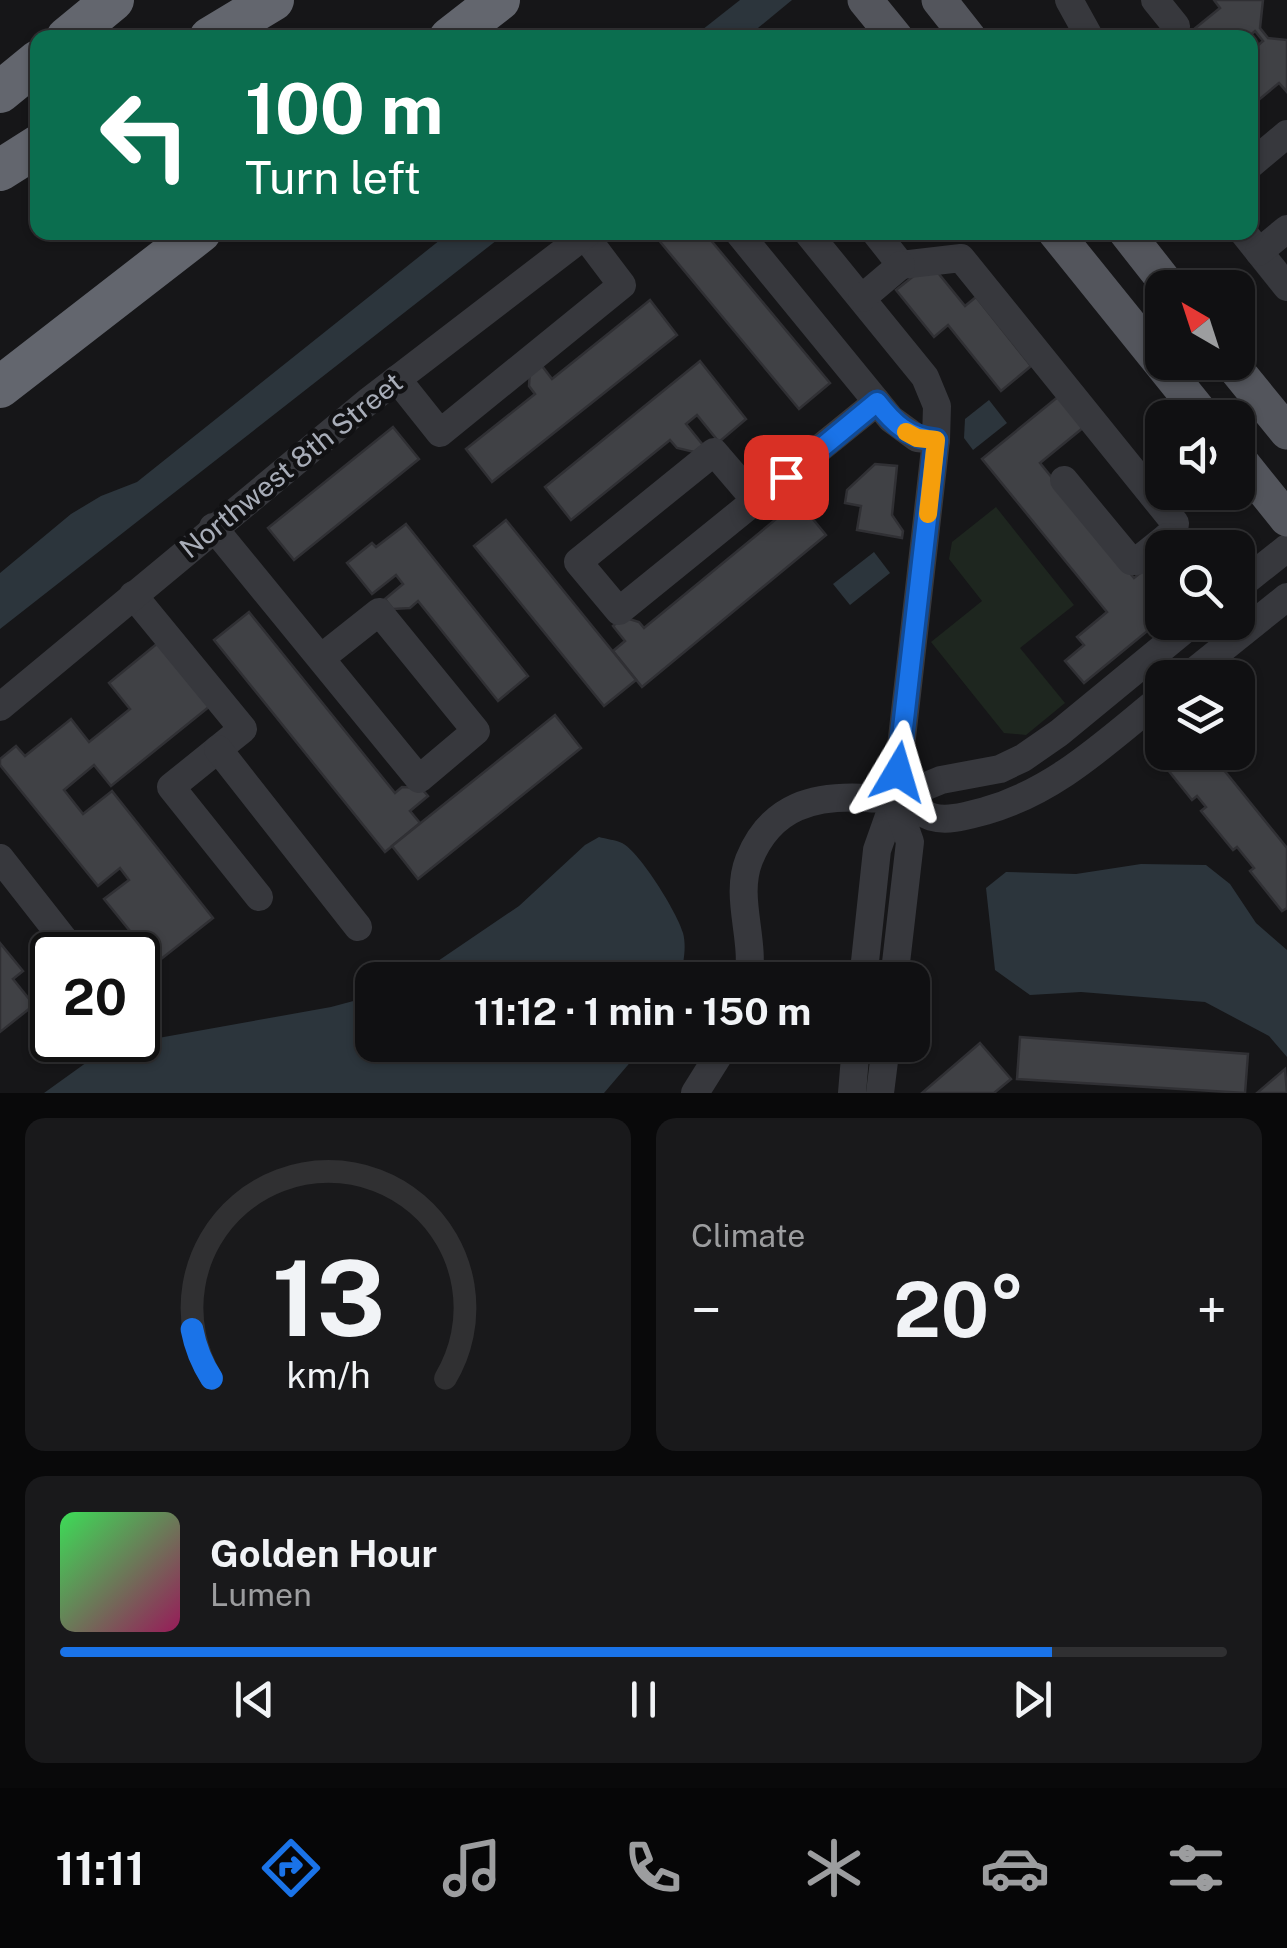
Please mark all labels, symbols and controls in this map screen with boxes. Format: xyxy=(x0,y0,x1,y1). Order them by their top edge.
text: 100 m xyxy=(245,67,443,150)
icon: left xyxy=(80,70,210,200)
text: Turn left xyxy=(245,151,421,204)
north arrow xyxy=(1145,270,1255,380)
map controls xyxy=(1145,270,1255,770)
street label: Northwest 8th Street xyxy=(173,365,409,564)
button: sound xyxy=(1145,400,1255,510)
pin xyxy=(744,435,829,520)
icon: arrive xyxy=(759,450,814,505)
button: search xyxy=(1145,530,1255,640)
button: layers xyxy=(1145,660,1255,770)
position arrow xyxy=(846,720,950,824)
speed limit sign: 20 xyxy=(30,932,160,1062)
text: 11:12 · 1 min · 150 m xyxy=(474,989,811,1034)
text: Climate xyxy=(691,1217,805,1254)
text: 13 xyxy=(271,1237,385,1359)
text: 20° xyxy=(893,1266,1025,1354)
text: − xyxy=(691,1278,722,1342)
text: + xyxy=(1196,1278,1227,1342)
text: km/h xyxy=(286,1354,370,1396)
text: Golden Hour xyxy=(210,1531,437,1576)
text: Lumen xyxy=(210,1576,312,1613)
icon: previous xyxy=(227,1672,282,1727)
icon: pause xyxy=(616,1672,671,1727)
icon: next xyxy=(1005,1672,1060,1727)
icon: directions xyxy=(256,1833,326,1903)
icon: music xyxy=(437,1833,507,1903)
icon: phone xyxy=(618,1833,688,1903)
icon: climate xyxy=(799,1833,869,1903)
icon: car xyxy=(980,1833,1050,1903)
icon: filters xyxy=(1161,1833,1231,1903)
text: 11:11 xyxy=(56,1842,145,1895)

